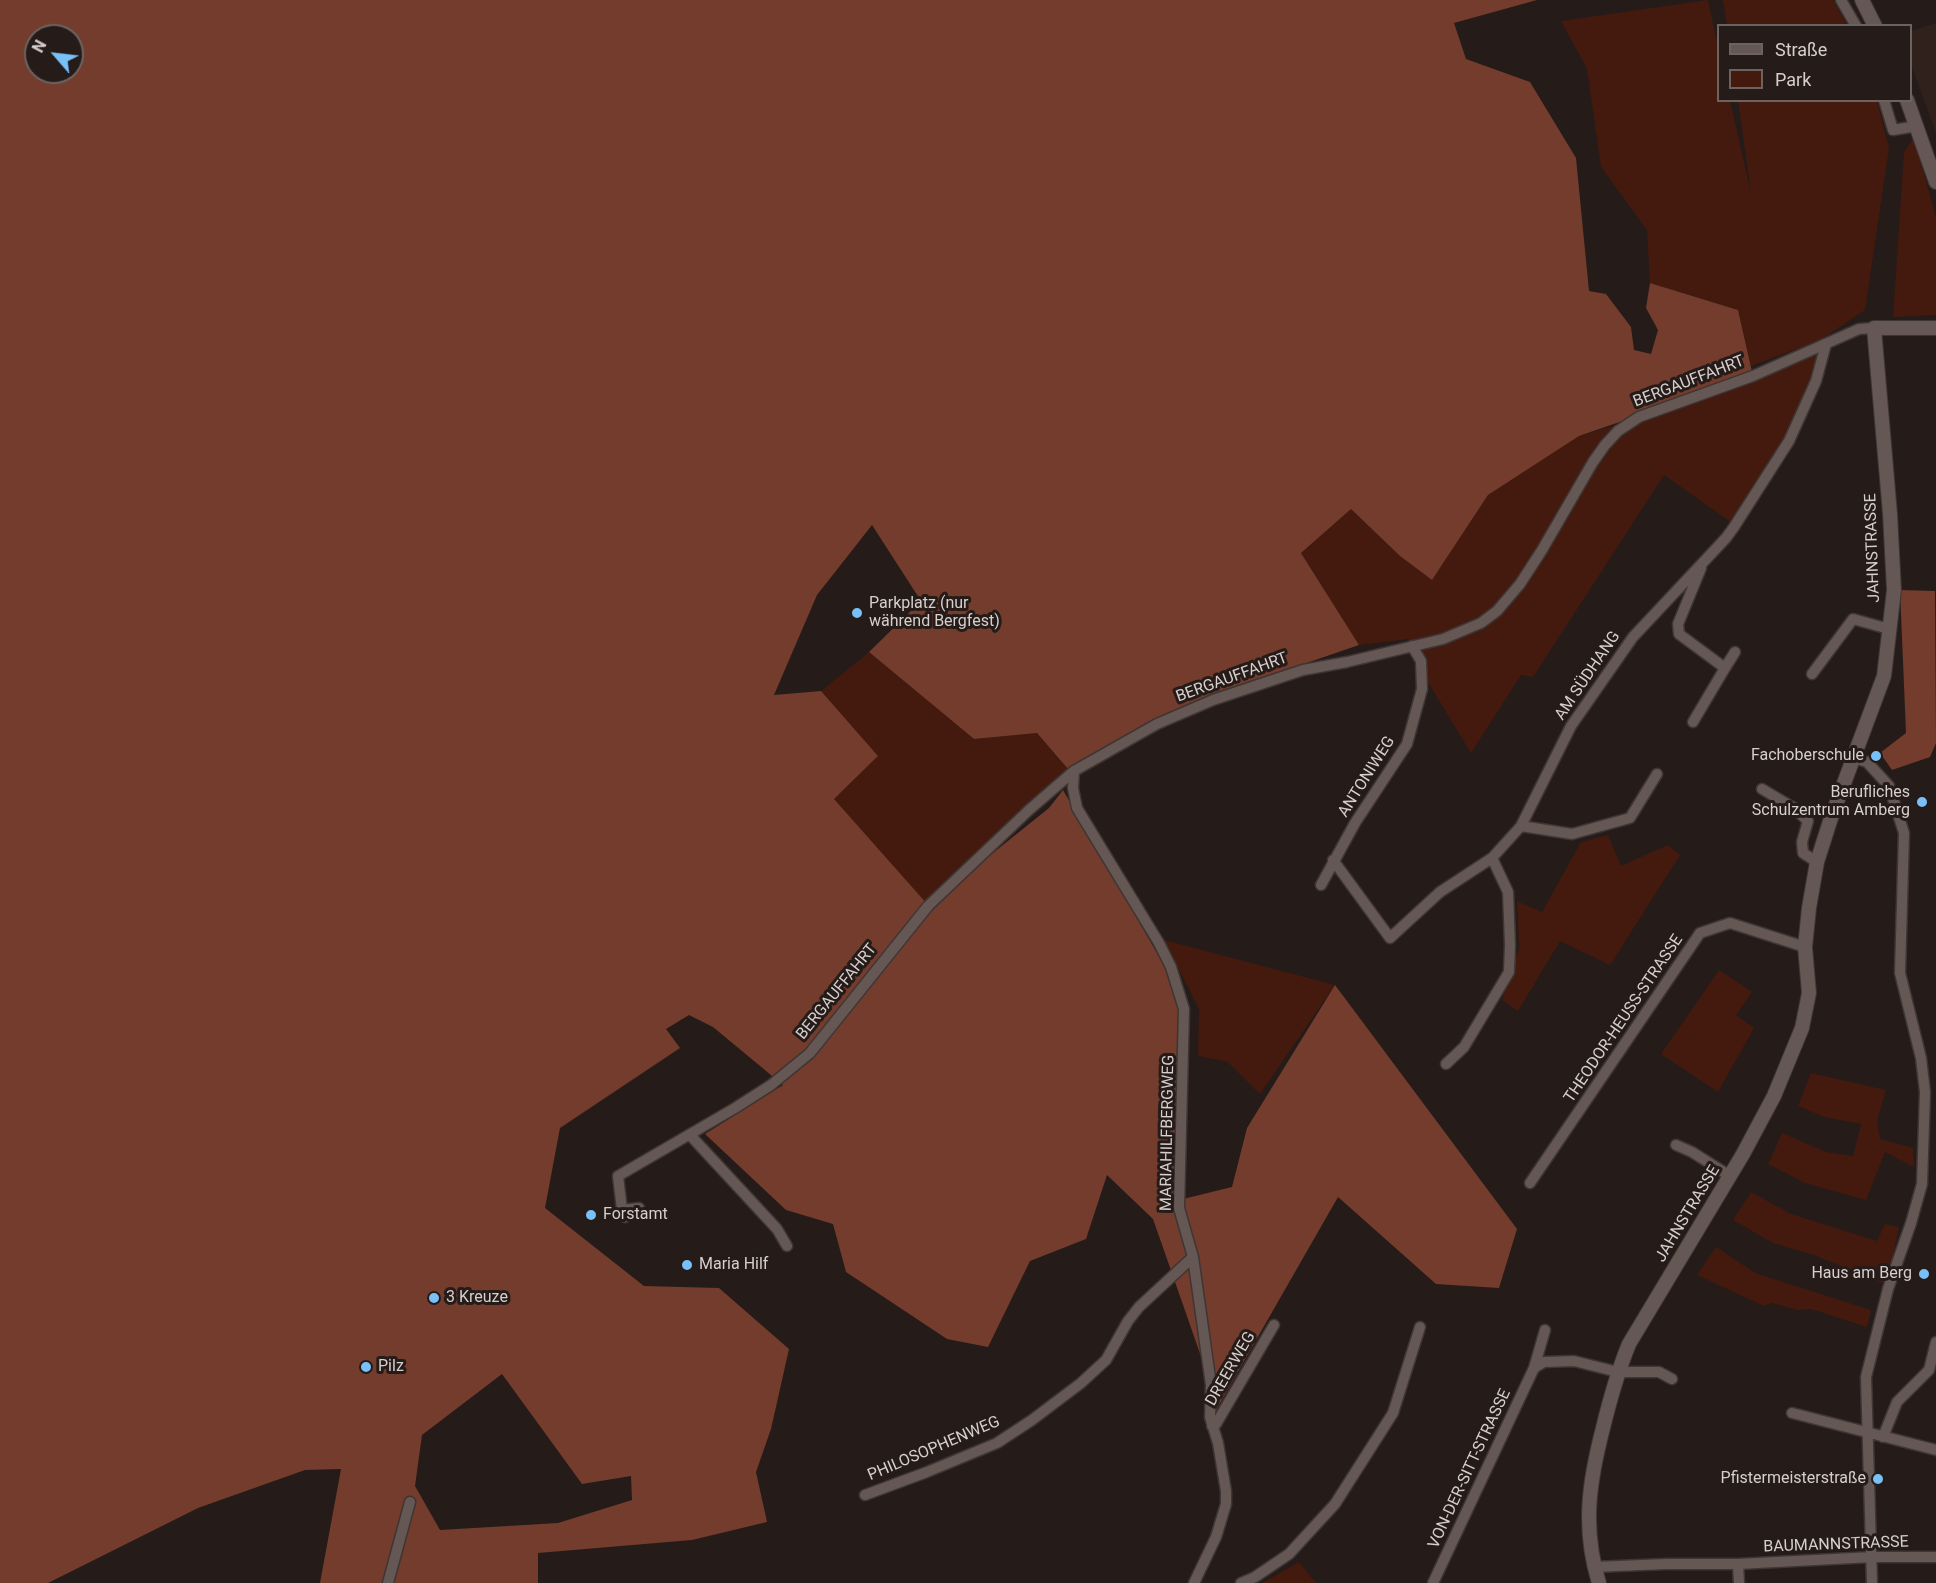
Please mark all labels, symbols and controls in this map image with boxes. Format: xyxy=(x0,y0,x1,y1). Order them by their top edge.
north arrow xyxy=(24,24,84,84)
legend xyxy=(1717,24,1912,102)
text: N xyxy=(28,37,50,56)
text: Straße xyxy=(1775,39,1827,60)
text: Park xyxy=(1775,69,1811,90)
street label: BERGAUFFAHRT xyxy=(1631,352,1747,412)
street label: JAHNSTRASSE xyxy=(1861,493,1885,603)
place label: Parkplatz (nur während Bergfest) xyxy=(869,594,1000,632)
marker: Parkplatz (nur während Bergfest) xyxy=(850,606,864,620)
street label: AM SÜDHANG xyxy=(1551,628,1625,724)
street label: BERGAUFFAHRT xyxy=(1174,649,1290,707)
street label: ANTONIWEG xyxy=(1335,733,1399,821)
place label: Fachoberschule xyxy=(1751,746,1864,766)
marker: Fachoberschule xyxy=(1869,749,1883,763)
place label: Berufliches Schulzentrum Amberg xyxy=(1752,783,1910,821)
marker: Berufliches Schulzentrum Amberg xyxy=(1915,795,1929,809)
street label: THEODOR-HEUSS-STRASSE xyxy=(1561,931,1687,1107)
street label: BERGAUFFAHRT xyxy=(793,940,881,1044)
street label: MARIAHILFBERGWEG xyxy=(1157,1055,1179,1211)
street label: JAHNSTRASSE xyxy=(1652,1162,1724,1266)
place label: Forstamt xyxy=(603,1205,668,1225)
marker: Forstamt xyxy=(584,1208,598,1222)
place label: Maria Hilf xyxy=(699,1255,768,1275)
marker: Maria Hilf xyxy=(680,1258,694,1272)
place label: Haus am Berg xyxy=(1811,1264,1912,1284)
marker: Haus am Berg xyxy=(1917,1267,1931,1281)
place label: 3 Kreuze xyxy=(446,1288,508,1308)
marker: 3 Kreuze xyxy=(427,1291,441,1305)
street label: DREERWEG xyxy=(1202,1328,1260,1410)
place label: Pilz xyxy=(378,1357,404,1377)
marker: Pilz xyxy=(359,1360,373,1374)
street label: VON-DER-SITT-STRASSE xyxy=(1425,1386,1515,1552)
street label: PHILOSOPHENWEG xyxy=(865,1412,1003,1486)
place label: Pfistermeisterstraße xyxy=(1721,1469,1866,1489)
marker: Pfistermeisterstraße xyxy=(1871,1472,1885,1486)
street label: BAUMANNSTRASSE xyxy=(1763,1533,1909,1557)

